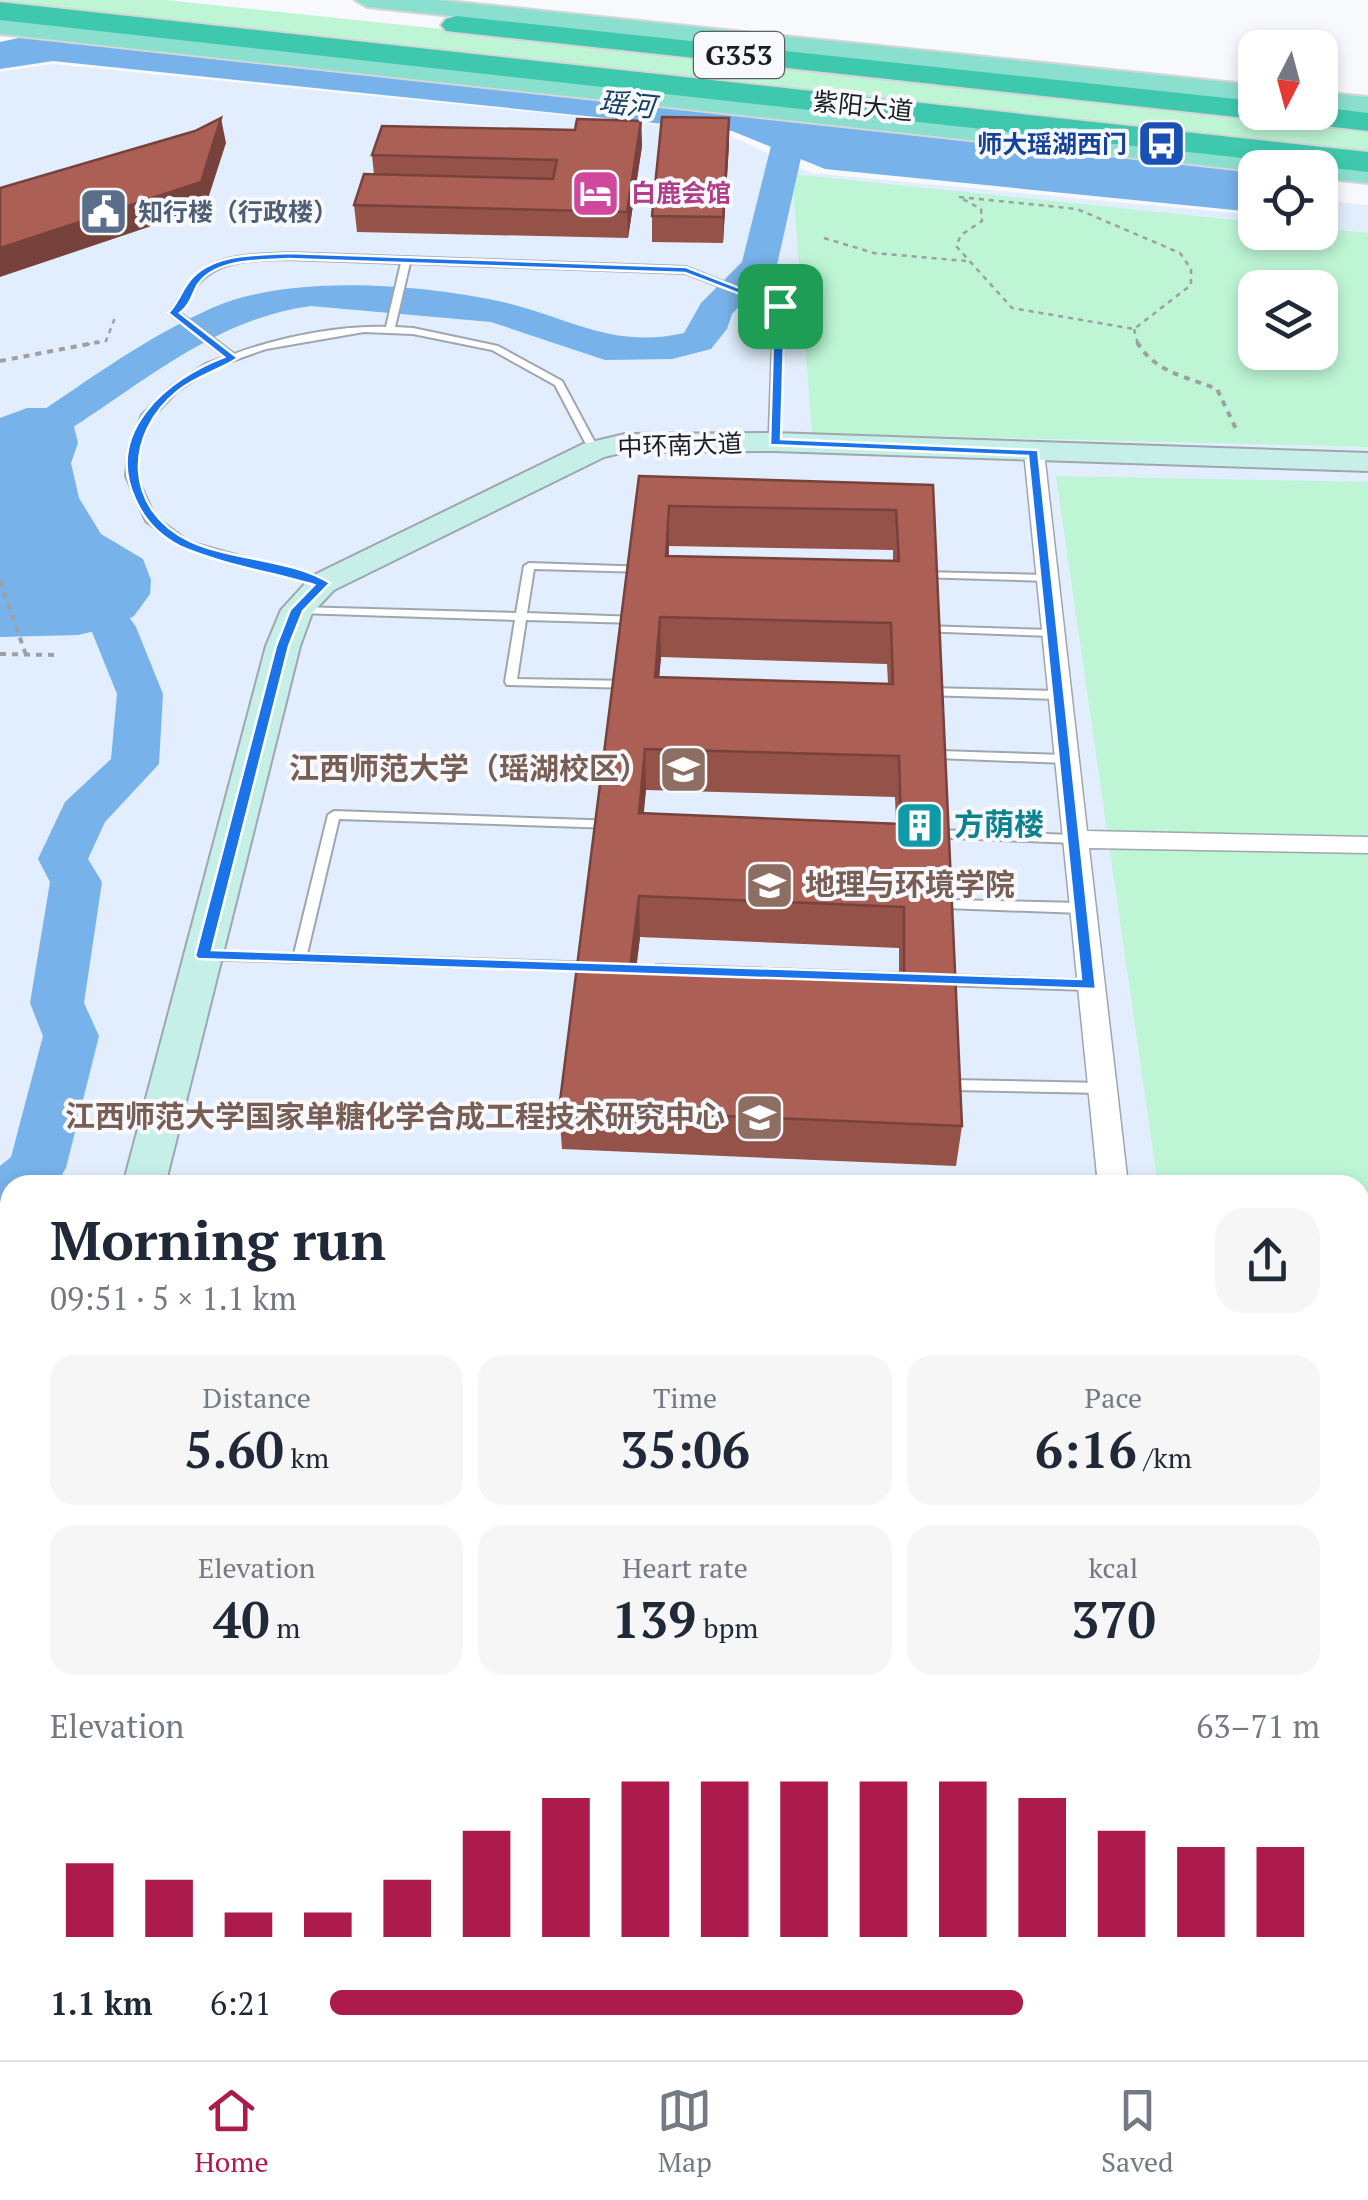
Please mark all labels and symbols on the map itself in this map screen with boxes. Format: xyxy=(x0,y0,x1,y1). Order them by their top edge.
north arrow xyxy=(1238,30,1338,130)
road number: G353 xyxy=(694,32,784,78)
water label: 瑶河 xyxy=(597,82,662,125)
street label: 紫阳大道 xyxy=(812,84,915,127)
bus stop icon: 师大瑶湖西门 xyxy=(1136,118,1188,170)
place label: 师大瑶湖西门 xyxy=(977,127,1127,160)
hotel icon: 白鹿会馆 xyxy=(570,167,622,219)
place label: 白鹿会馆 xyxy=(631,176,731,209)
public building icon: 知行楼（行政楼） xyxy=(77,186,129,238)
place label: 知行楼（行政楼） xyxy=(138,195,338,228)
pin xyxy=(738,264,823,349)
street label: 中环南大道 xyxy=(617,426,743,463)
school or university icon: 江西师范大学（瑶湖校区） xyxy=(658,743,710,795)
place label: 江西师范大学（瑶湖校区） xyxy=(289,748,649,788)
building icon: 方荫楼 xyxy=(893,799,945,851)
place label: 方荫楼 xyxy=(954,804,1044,844)
school or university icon: 地理与环境学院 xyxy=(744,859,796,911)
place label: 地理与环境学院 xyxy=(805,864,1015,904)
school or university icon: 江西师范大学国家单糖化学合成工程技术研究中心 xyxy=(734,1091,786,1143)
place label: 江西师范大学国家单糖化学合成工程技术研究中心 xyxy=(65,1096,725,1136)

